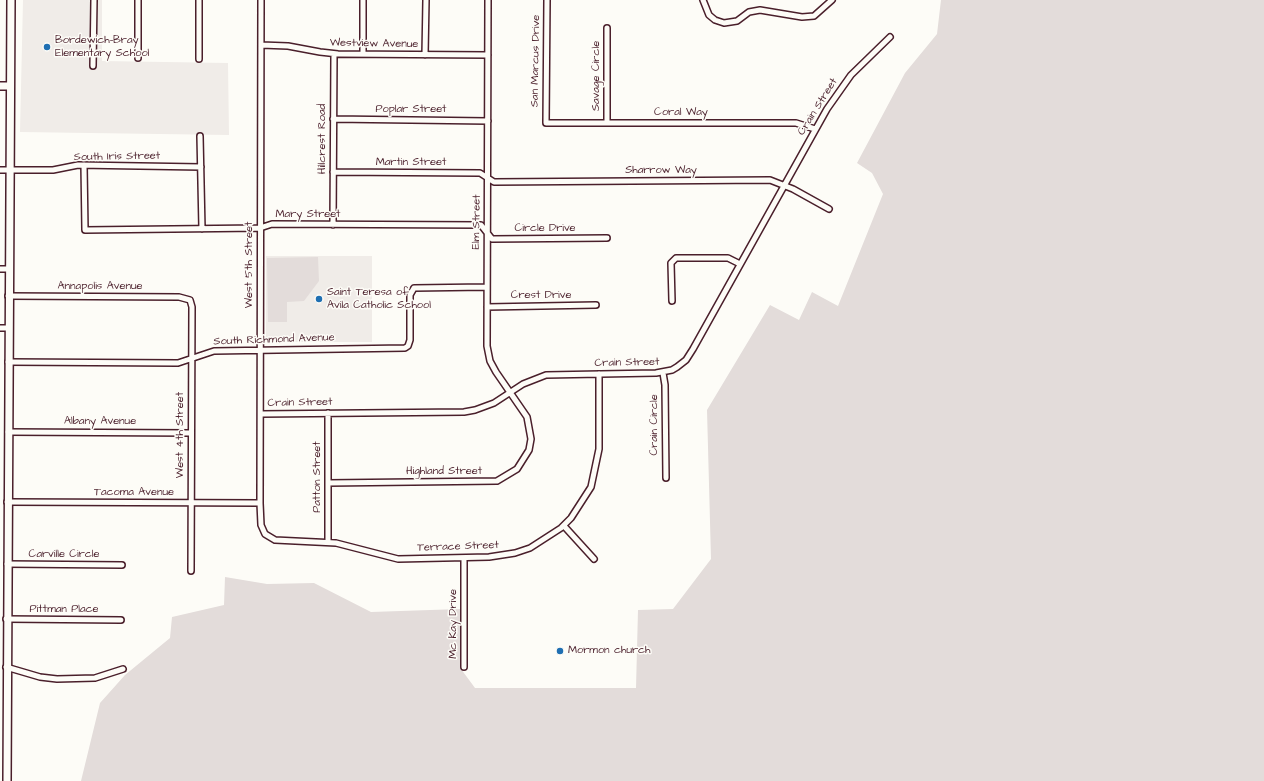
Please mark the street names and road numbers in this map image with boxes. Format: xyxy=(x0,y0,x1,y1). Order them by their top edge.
street label: San Marcus Drive xyxy=(529,15,543,107)
street label: Westview Avenue xyxy=(330,37,418,51)
street label: Savage Circle xyxy=(590,41,604,111)
street label: Crain Street xyxy=(795,76,841,138)
street label: Poplar Street xyxy=(375,103,447,117)
street label: Hillcrest Road xyxy=(316,104,330,174)
street label: Coral Way xyxy=(654,106,708,120)
street label: South Iris Street xyxy=(74,150,160,164)
street label: Martin Street xyxy=(376,156,446,170)
street label: Sharrow Way xyxy=(625,164,697,178)
street label: Elm Street xyxy=(470,194,484,250)
street label: Mary Street xyxy=(275,208,341,222)
street label: West 5th Street xyxy=(243,222,257,308)
street label: Circle Drive xyxy=(514,222,576,236)
street label: Annapolis Avenue xyxy=(57,280,143,294)
street label: Crest Drive xyxy=(511,289,571,303)
street label: South Richmond Avenue xyxy=(213,331,335,349)
street label: Crain Street xyxy=(594,356,660,370)
street label: West 4th Street xyxy=(174,392,188,478)
street label: Crain Circle xyxy=(648,394,662,456)
street label: Crain Street xyxy=(267,396,333,410)
street label: Albany Avenue xyxy=(64,415,136,429)
street label: Patton Street xyxy=(311,441,325,513)
street label: Highland Street xyxy=(406,465,482,479)
street label: Tacoma Avenue xyxy=(94,486,174,500)
street label: Terrace Street xyxy=(417,539,499,555)
street label: Carville Circle xyxy=(29,548,99,562)
street label: Mc Kay Drive xyxy=(447,589,461,659)
street label: Pittman Place xyxy=(30,603,98,617)

